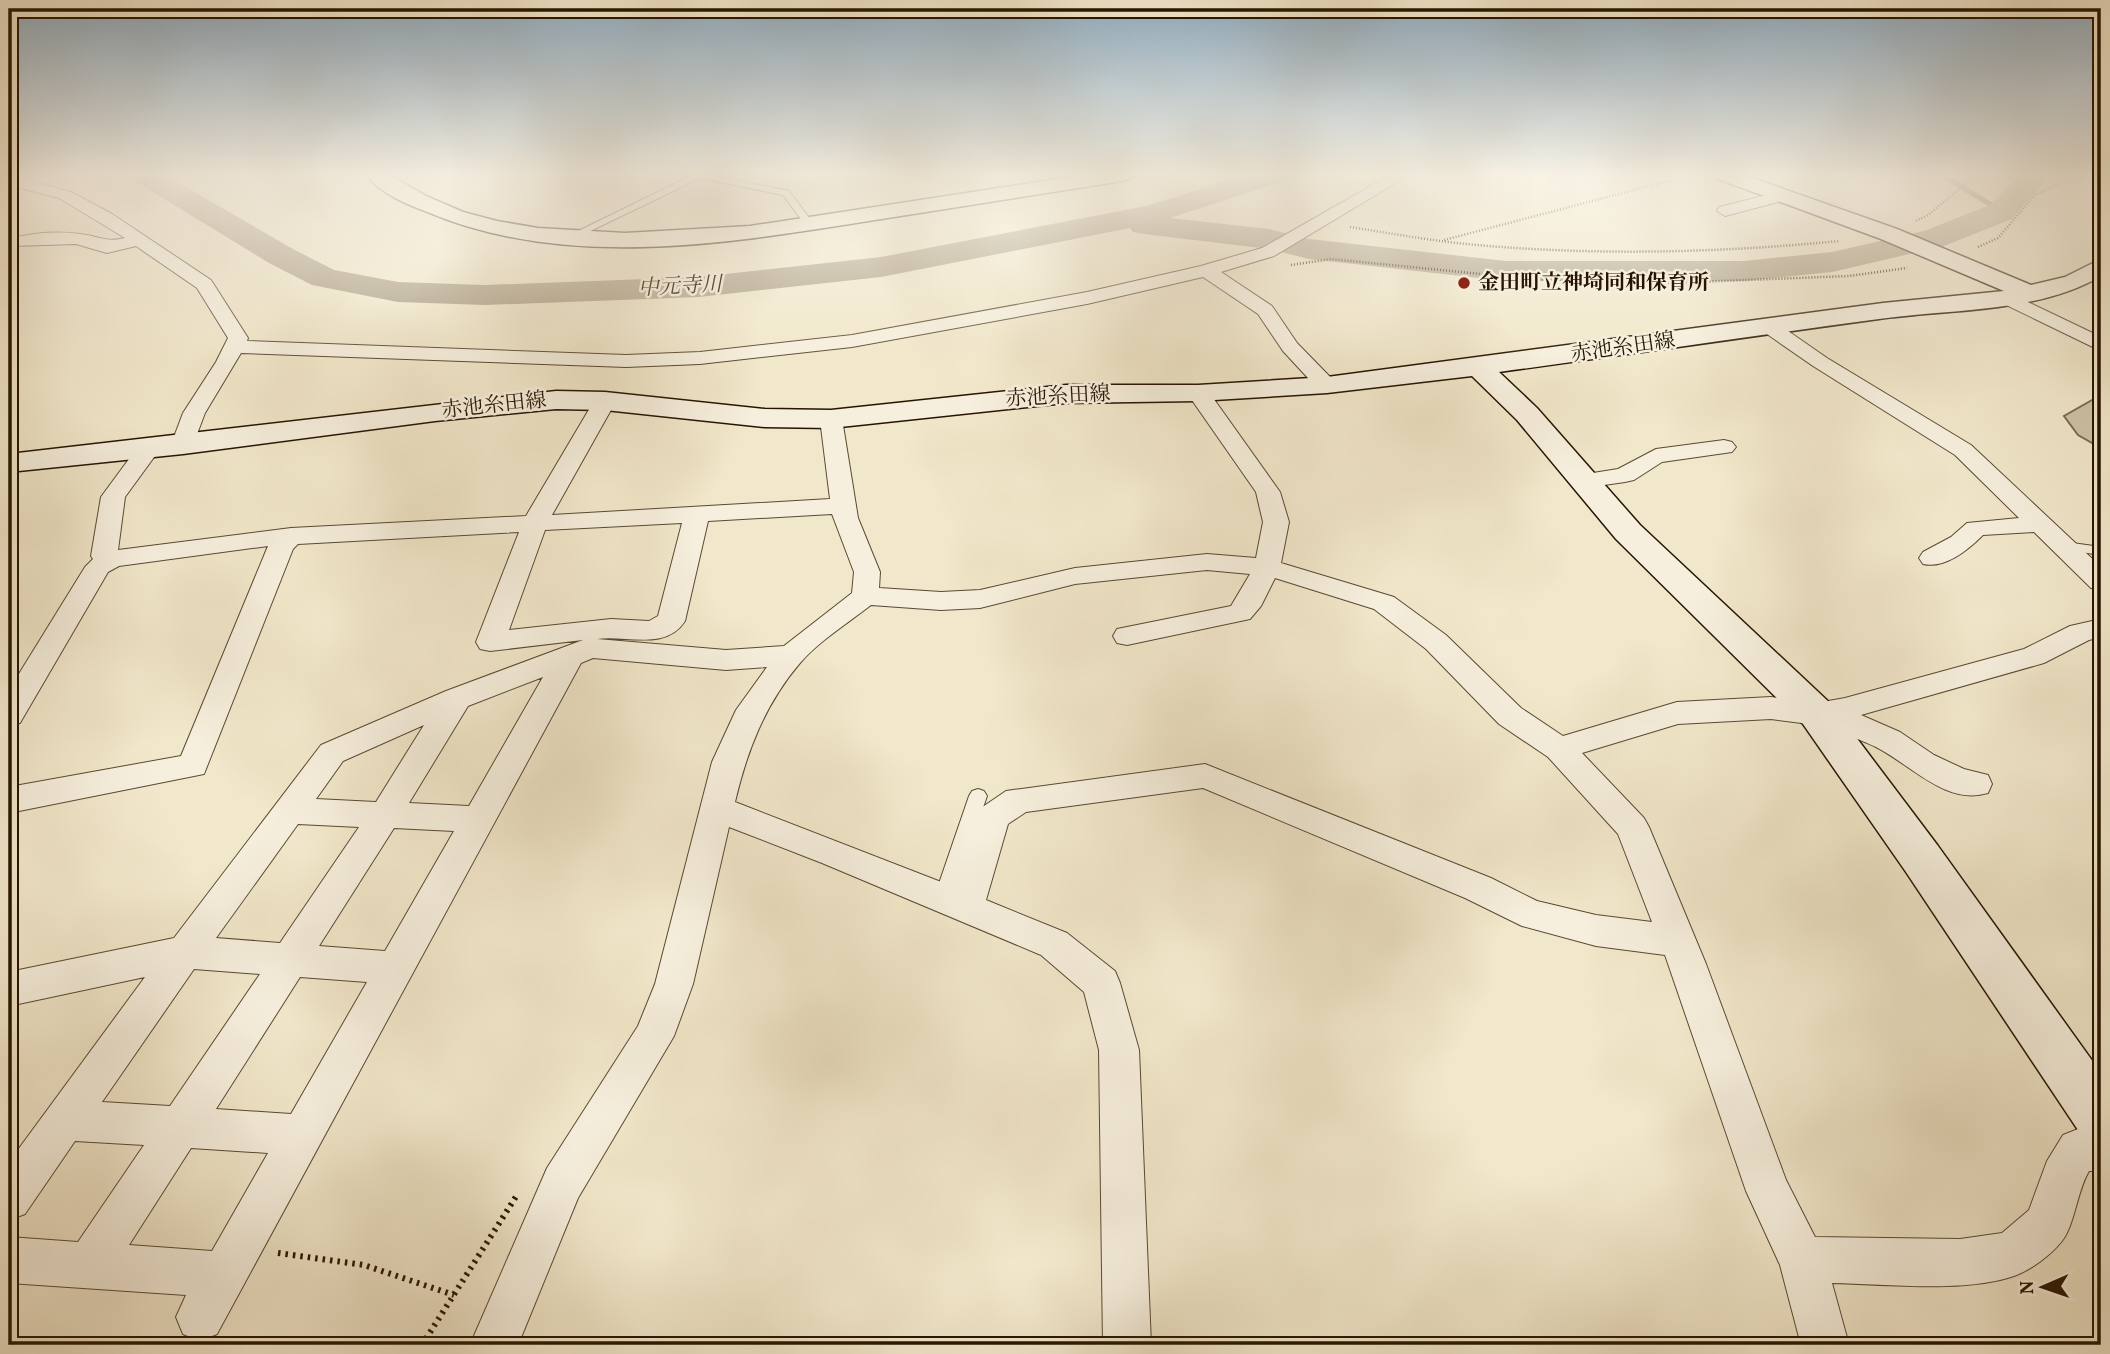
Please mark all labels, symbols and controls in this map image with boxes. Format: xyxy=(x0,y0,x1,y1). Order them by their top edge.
place label: 金田町立神埼同和保育所 xyxy=(1478,269,1709,298)
water label: 中元寺川 xyxy=(637,270,725,304)
marker: 金田町立神埼同和保育所 xyxy=(1456,275,1472,291)
street label: 赤池糸田線 xyxy=(1569,326,1677,370)
street label: 赤池糸田線 xyxy=(1005,380,1111,414)
street label: 赤池糸田線 xyxy=(440,386,548,426)
north arrow xyxy=(2008,1252,2078,1322)
text: N xyxy=(2015,1280,2041,1295)

